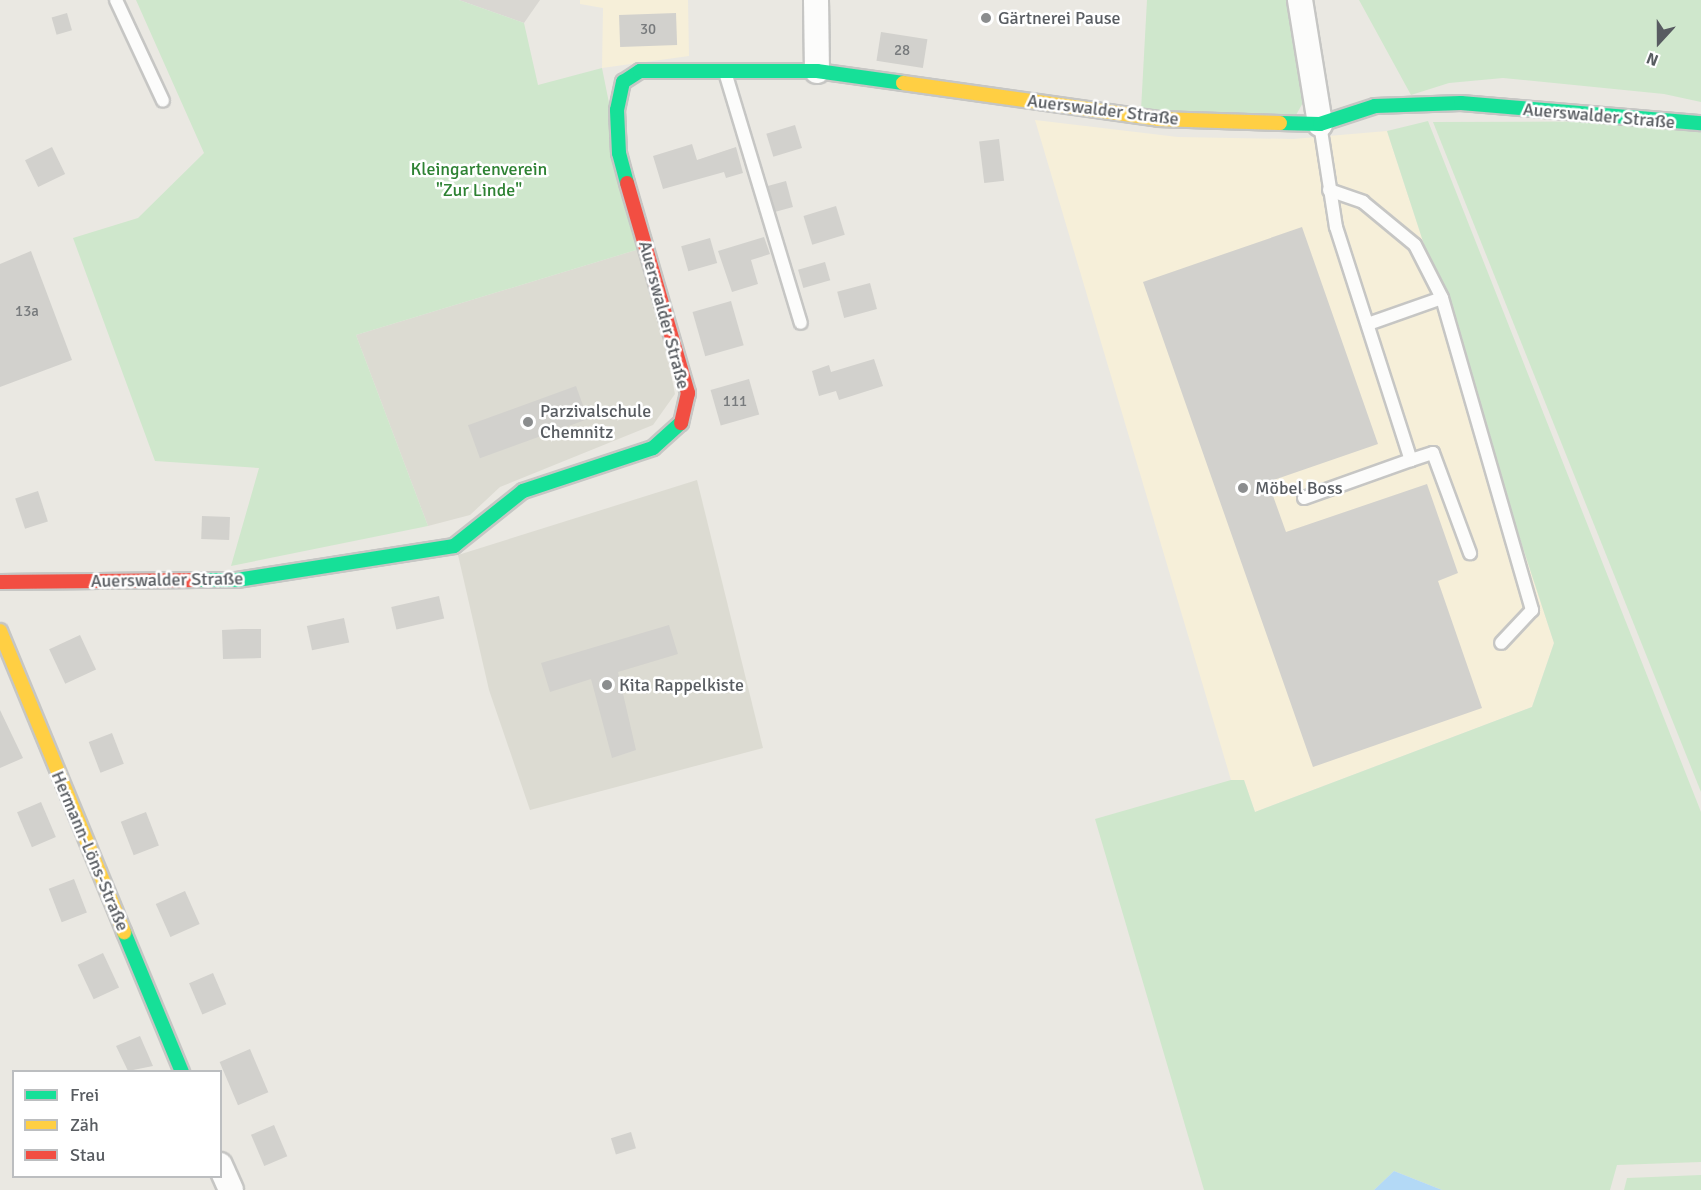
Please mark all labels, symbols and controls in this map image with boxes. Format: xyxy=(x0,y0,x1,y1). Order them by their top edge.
place label: Gärtnerei Pause xyxy=(998,7,1121,29)
marker: Gärtnerei Pause xyxy=(979,11,993,25)
north arrow xyxy=(1629,12,1689,72)
house number: 30 xyxy=(640,21,656,39)
house number: 28 xyxy=(894,42,910,60)
text: N xyxy=(1644,47,1661,70)
street label: Auerswalder Straße xyxy=(1026,90,1180,130)
street label: Auerswalder Straße xyxy=(1522,99,1676,133)
park label: Kleingartenverein "Zur Linde" xyxy=(411,159,547,201)
street label: Auerswalder Straße xyxy=(634,239,694,391)
house number: 13a xyxy=(15,303,39,321)
house number: 111 xyxy=(723,393,747,411)
place label: Parzivalschule Chemnitz xyxy=(540,401,651,444)
marker: Parzivalschule Chemnitz xyxy=(521,415,535,429)
place label: Möbel Boss xyxy=(1255,477,1343,499)
marker: Möbel Boss xyxy=(1236,481,1250,495)
street label: Auerswalder Straße xyxy=(91,568,243,592)
place label: Kita Rappelkiste xyxy=(619,674,744,696)
marker: Kita Rappelkiste xyxy=(600,678,614,692)
street label: Hermann-Löns-Straße xyxy=(47,768,133,934)
legend xyxy=(12,1070,222,1178)
text: Frei xyxy=(70,1084,99,1106)
text: Zäh xyxy=(70,1114,99,1136)
text: Stau xyxy=(70,1144,105,1166)

